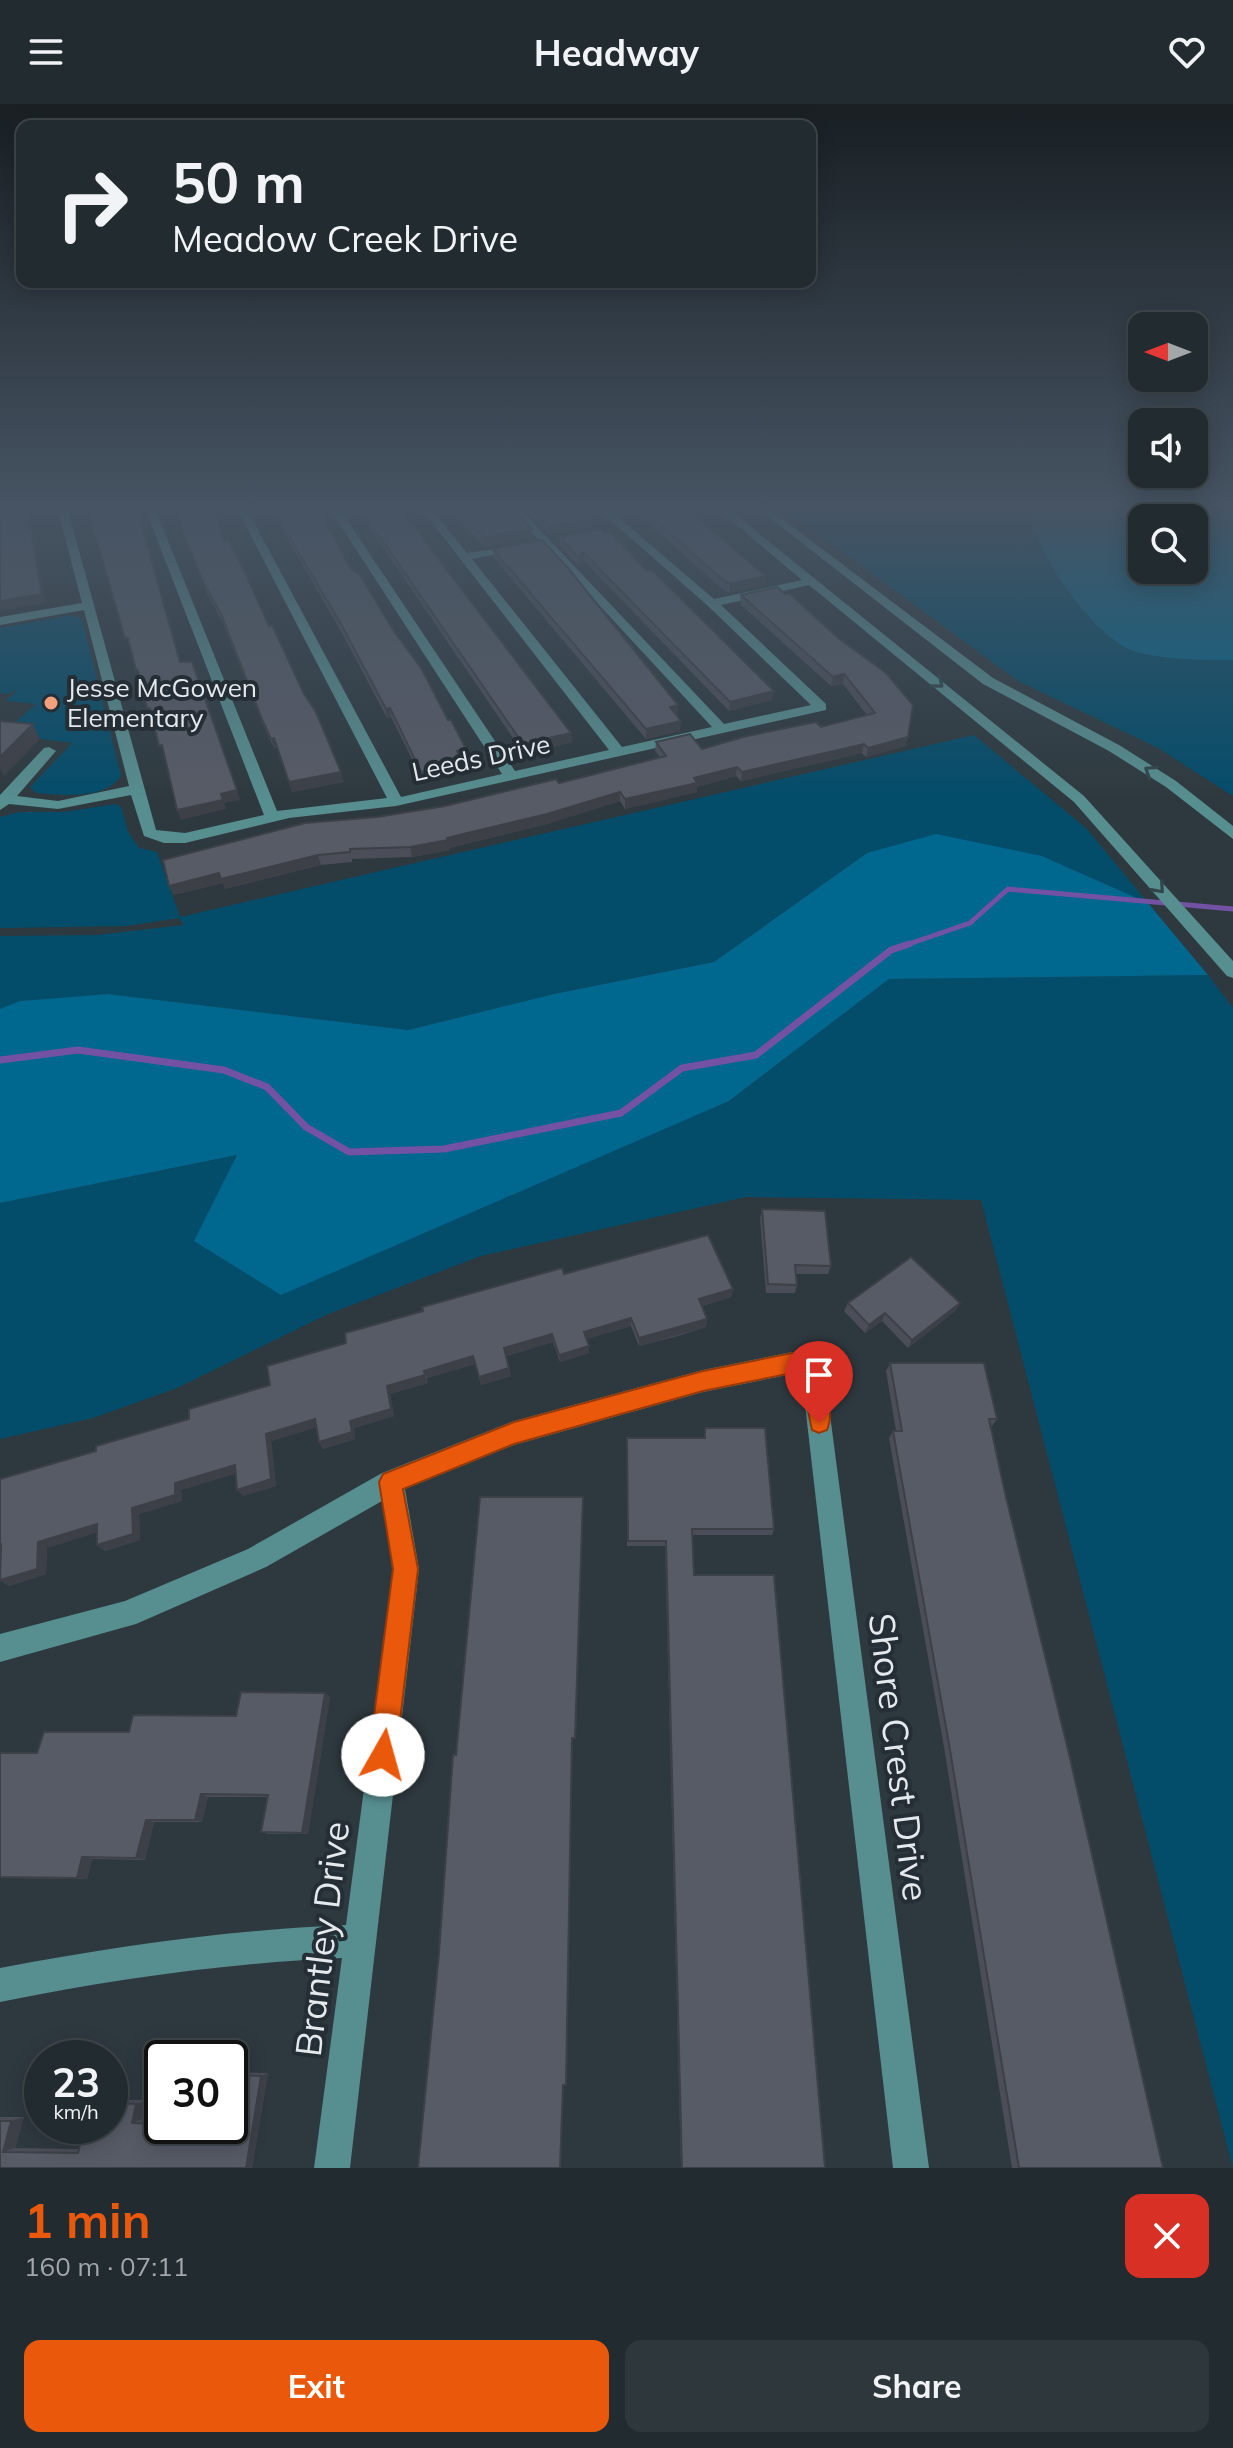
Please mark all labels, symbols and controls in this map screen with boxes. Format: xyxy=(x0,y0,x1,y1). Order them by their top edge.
icon: menu xyxy=(24,30,68,74)
text: Headway xyxy=(534,30,699,75)
icon: heart xyxy=(1165,30,1209,74)
text: 50 m xyxy=(172,147,305,217)
icon: right xyxy=(40,152,144,256)
text: Meadow Creek Drive xyxy=(172,216,518,261)
north arrow xyxy=(1128,312,1208,392)
map controls xyxy=(1128,312,1208,584)
button: sound xyxy=(1128,408,1208,488)
button: search xyxy=(1128,504,1208,584)
place label: Jesse McGowen Elementary xyxy=(67,671,257,734)
one-way arrow xyxy=(929,674,944,688)
marker: Jesse McGowen Elementary xyxy=(42,694,60,712)
street label: Leeds Drive xyxy=(409,727,553,788)
one-way arrow xyxy=(1144,765,1158,780)
one-way arrow xyxy=(1149,879,1164,893)
pin xyxy=(785,1341,853,1423)
icon: arrive xyxy=(797,1353,841,1397)
street label: Shore Crest Drive xyxy=(860,1610,939,1903)
position arrow xyxy=(341,1713,425,1797)
street label: Brantley Drive xyxy=(285,1819,358,2059)
speed limit sign: 30 xyxy=(144,2040,248,2144)
text: 23 xyxy=(52,2057,100,2107)
text: km/h xyxy=(53,2099,99,2124)
text: 1 min xyxy=(24,2190,151,2250)
button: close xyxy=(1125,2194,1209,2278)
text: 160 m · 07:11 xyxy=(24,2250,188,2283)
button: Exit xyxy=(24,2340,609,2432)
button: Share xyxy=(625,2340,1209,2432)

